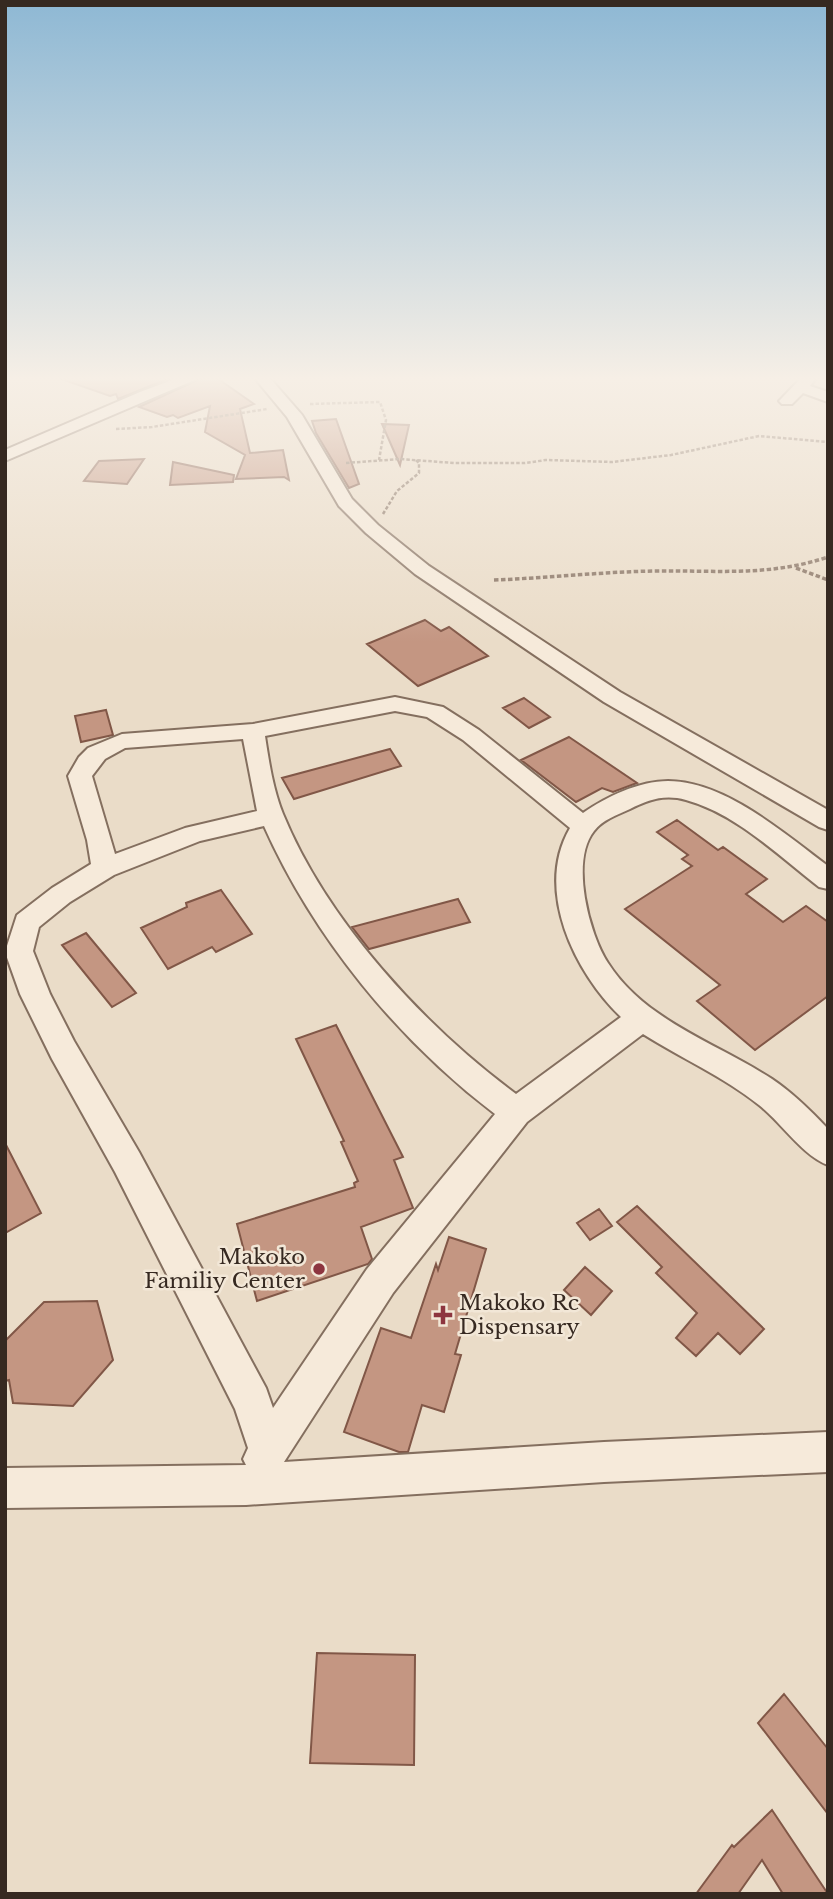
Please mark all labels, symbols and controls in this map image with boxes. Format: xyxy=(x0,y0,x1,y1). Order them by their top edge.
place label: Makoko Familiy Center xyxy=(144,1244,305,1294)
marker: Makoko Familiy Center xyxy=(311,1261,327,1277)
place label: Makoko Rc Dispensary xyxy=(459,1290,580,1340)
marker: Makoko Rc Dispensary xyxy=(433,1305,453,1325)

